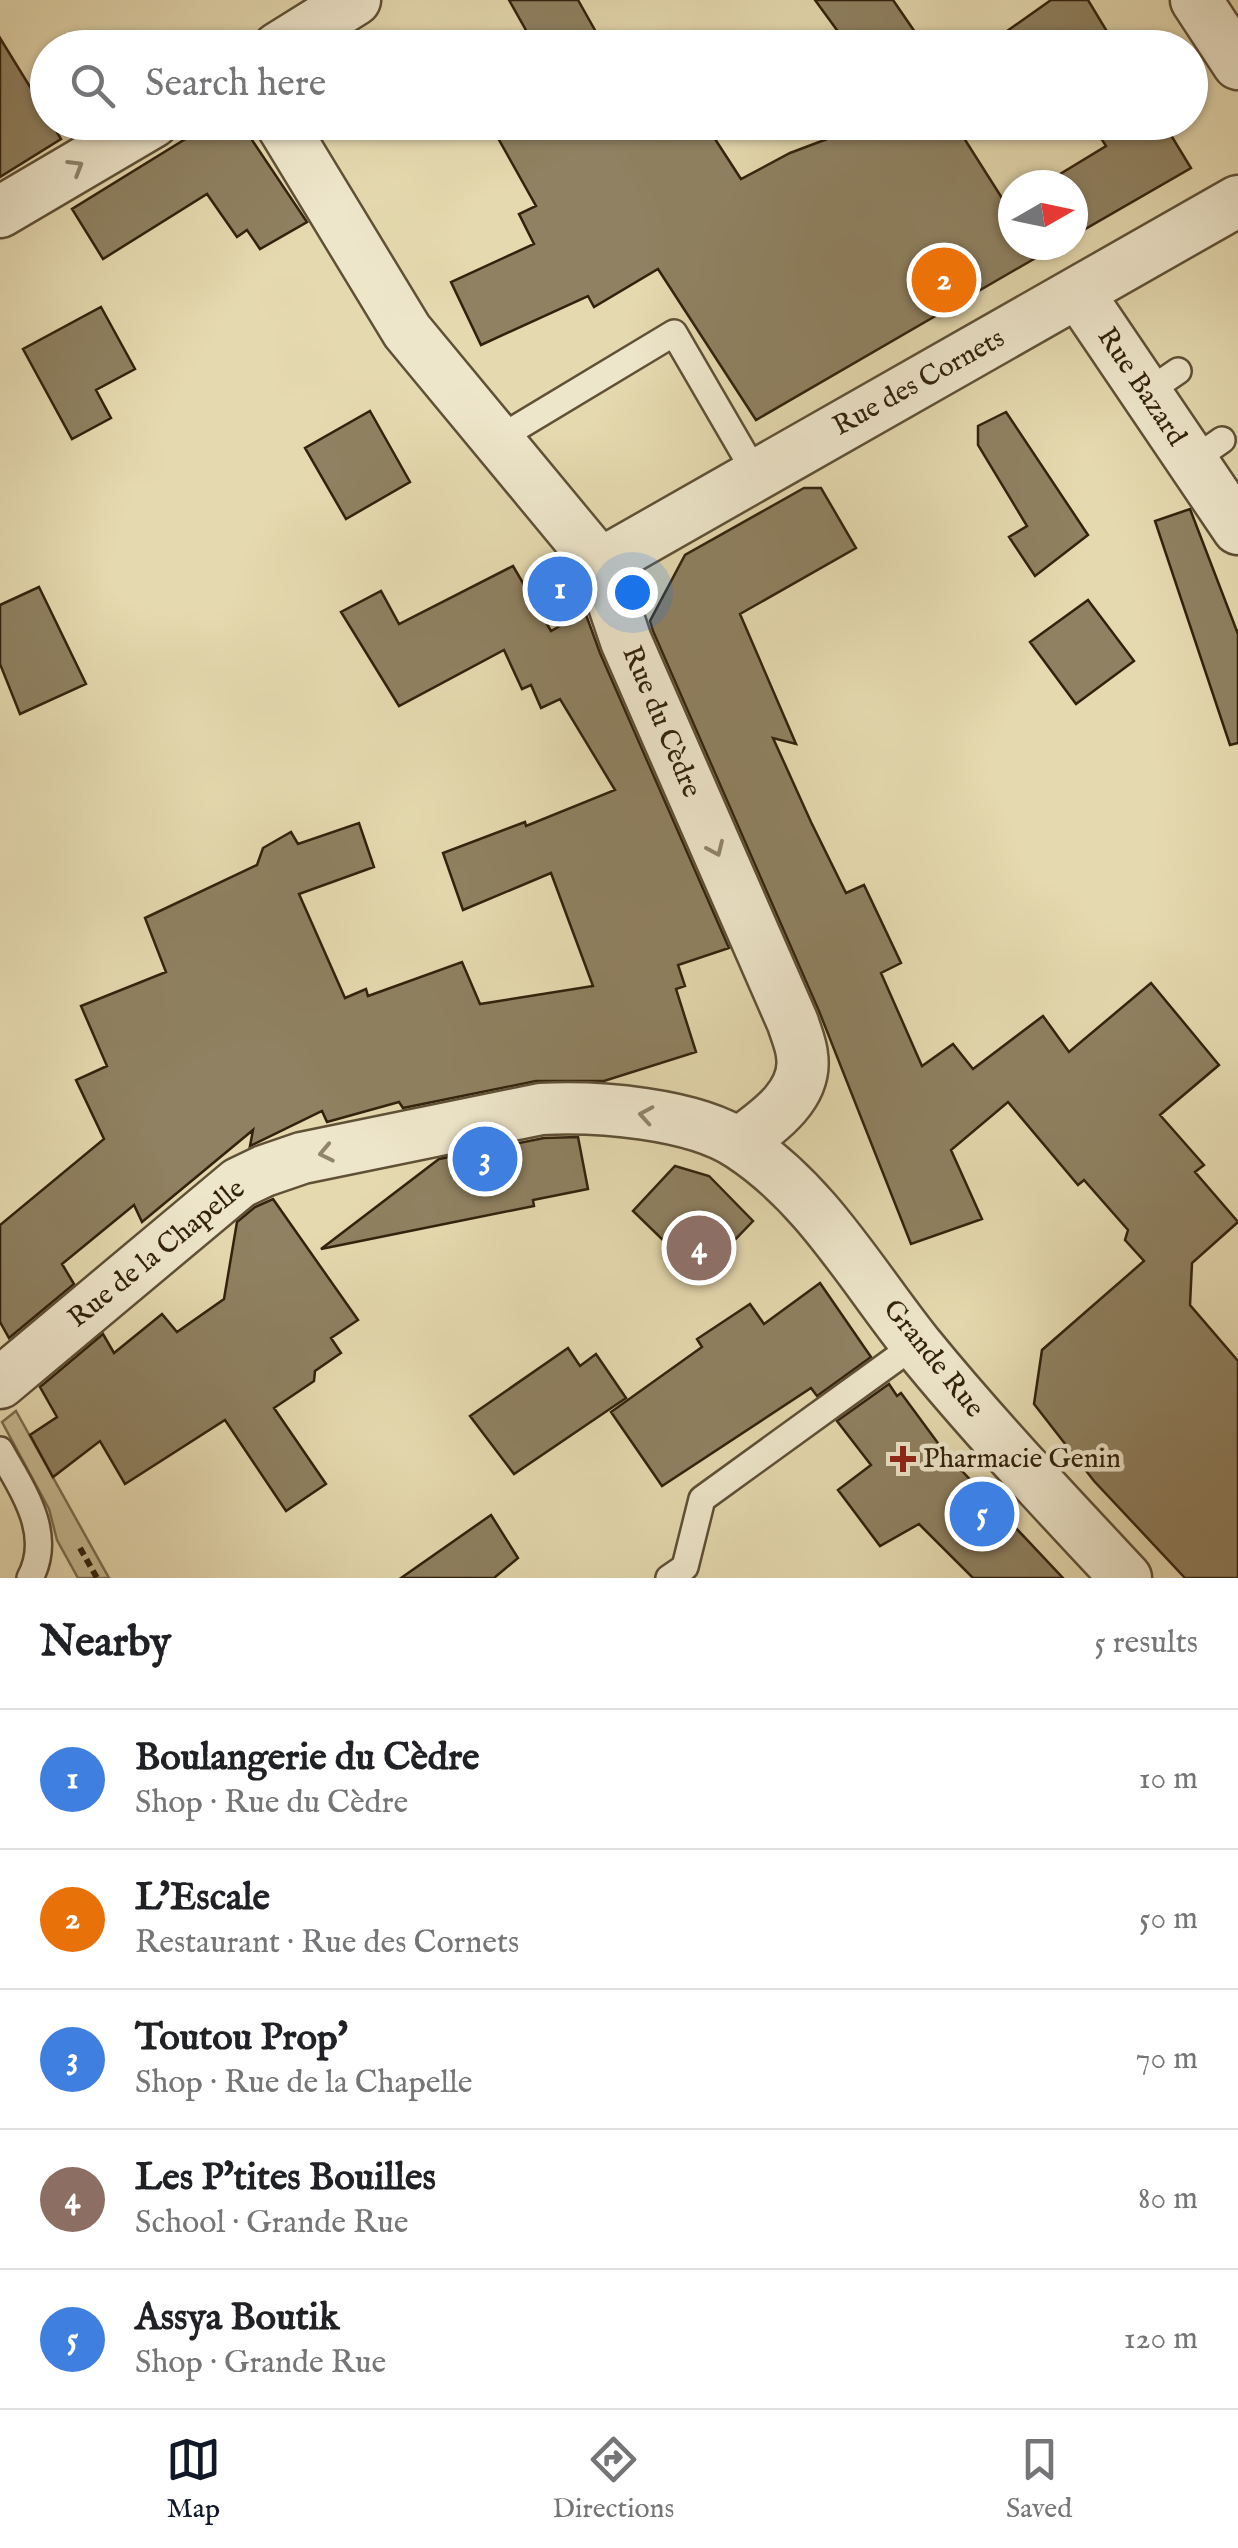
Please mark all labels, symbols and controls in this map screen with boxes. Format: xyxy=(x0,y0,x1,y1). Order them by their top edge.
search box xyxy=(30,30,1208,140)
icon: search xyxy=(65,58,120,113)
text: Search here xyxy=(145,61,326,109)
one-way arrow xyxy=(65,160,83,180)
north arrow xyxy=(998,170,1088,260)
pin: 2 xyxy=(912,242,976,318)
street label: Rue des Cornets xyxy=(827,321,1011,445)
street label: Rue Bazard xyxy=(1089,321,1193,453)
pin: 1 xyxy=(528,552,592,626)
your location xyxy=(607,567,658,618)
street label: Rue du Cèdre xyxy=(613,641,709,803)
one-way arrow xyxy=(704,839,724,857)
one-way arrow xyxy=(637,1106,654,1127)
pin: 3 xyxy=(452,1122,518,1196)
one-way arrow xyxy=(318,1141,335,1162)
street label: Rue de la Chapelle xyxy=(61,1172,253,1336)
pin: 4 xyxy=(666,1210,732,1286)
street label: Grande Rue xyxy=(875,1293,991,1425)
place label: Pharmacie Genin xyxy=(923,1442,1121,1477)
marker: Pharmacie Genin xyxy=(892,1448,914,1470)
pin: 5 xyxy=(950,1476,1014,1552)
text: Nearby xyxy=(40,1617,171,1670)
text: 5 results xyxy=(1094,1623,1198,1664)
text: Boulangerie du Cèdre xyxy=(135,1735,480,1783)
text: 1 xyxy=(67,1759,78,1800)
text: 10 m xyxy=(1139,1759,1198,1800)
text: Shop · Rue du Cèdre xyxy=(135,1783,408,1824)
text: L'Escale xyxy=(135,1875,270,1923)
text: 2 xyxy=(65,1899,80,1940)
text: 50 m xyxy=(1139,1899,1198,1940)
text: Restaurant · Rue des Cornets xyxy=(135,1923,519,1964)
text: Toutou Prop' xyxy=(135,2015,348,2063)
text: 3 xyxy=(67,2039,78,2080)
text: 70 m xyxy=(1136,2039,1198,2080)
text: Shop · Rue de la Chapelle xyxy=(135,2063,473,2104)
text: Les P'tites Bouilles xyxy=(135,2155,436,2203)
text: 4 xyxy=(65,2179,80,2220)
text: 80 m xyxy=(1138,2179,1198,2220)
text: School · Grande Rue xyxy=(135,2203,408,2244)
text: Assya Boutik xyxy=(135,2295,339,2343)
text: 5 xyxy=(67,2319,78,2360)
text: 120 m xyxy=(1124,2319,1198,2360)
text: Shop · Grande Rue xyxy=(135,2343,386,2384)
tab: Map xyxy=(166,2432,221,2527)
tab: Directions xyxy=(552,2432,674,2527)
tab: Saved xyxy=(1006,2432,1072,2527)

